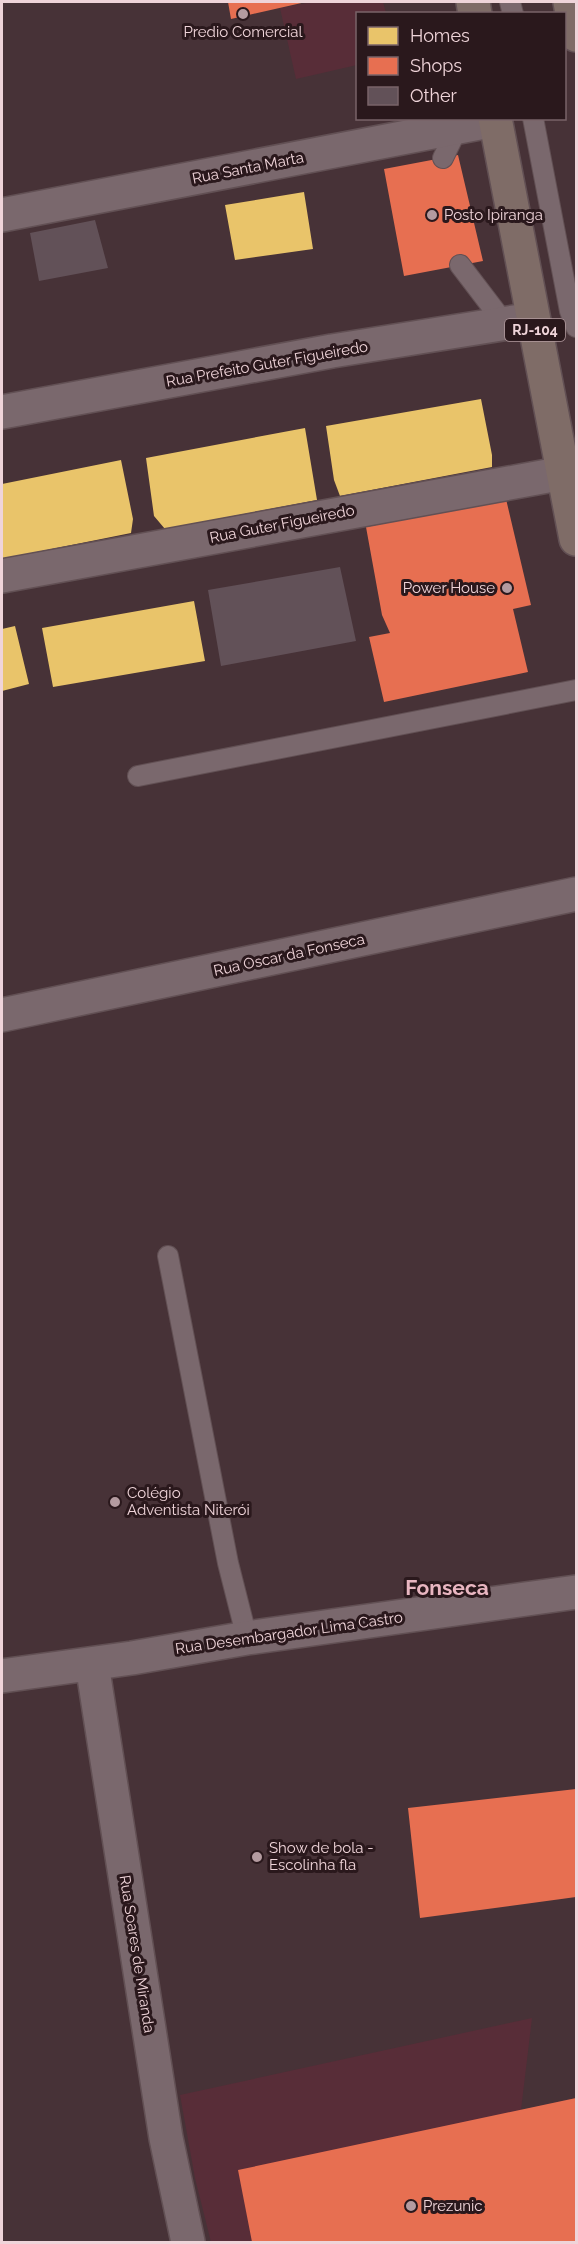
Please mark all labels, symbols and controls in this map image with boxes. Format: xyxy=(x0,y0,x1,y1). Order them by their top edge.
marker: Predio Comercial xyxy=(236,7,250,21)
legend xyxy=(356,12,566,120)
place label: Predio Comercial xyxy=(183,23,303,41)
text: Homes xyxy=(410,25,470,46)
text: Shops xyxy=(410,55,462,76)
text: Other xyxy=(410,85,458,106)
street label: Rua Santa Marta xyxy=(191,148,305,188)
place label: Posto Ipiranga xyxy=(444,206,543,224)
marker: Posto Ipiranga xyxy=(425,208,439,222)
road number: RJ-104 xyxy=(505,319,565,341)
street label: Rua Prefeito Guter Figueiredo xyxy=(165,337,369,391)
street label: Rua Guter Figueiredo xyxy=(208,501,356,547)
place label: Power House xyxy=(403,579,495,597)
marker: Power House xyxy=(500,581,514,595)
street label: Rua Oscar da Fonseca xyxy=(212,930,366,980)
place label: Colégio Adventista Niterói xyxy=(127,1484,250,1519)
marker: Colégio Adventista Niterói xyxy=(108,1495,122,1509)
district label: Fonseca xyxy=(405,1575,489,1600)
street label: Rua Desembargador Lima Castro xyxy=(174,1608,404,1658)
place label: Show de bola - Escolinha fla xyxy=(269,1839,374,1874)
marker: Show de bola - Escolinha fla xyxy=(250,1850,264,1864)
street label: Rua Soares de Miranda xyxy=(116,1874,158,2034)
place label: Prezunic xyxy=(423,2197,483,2215)
marker: Prezunic xyxy=(404,2199,418,2213)

